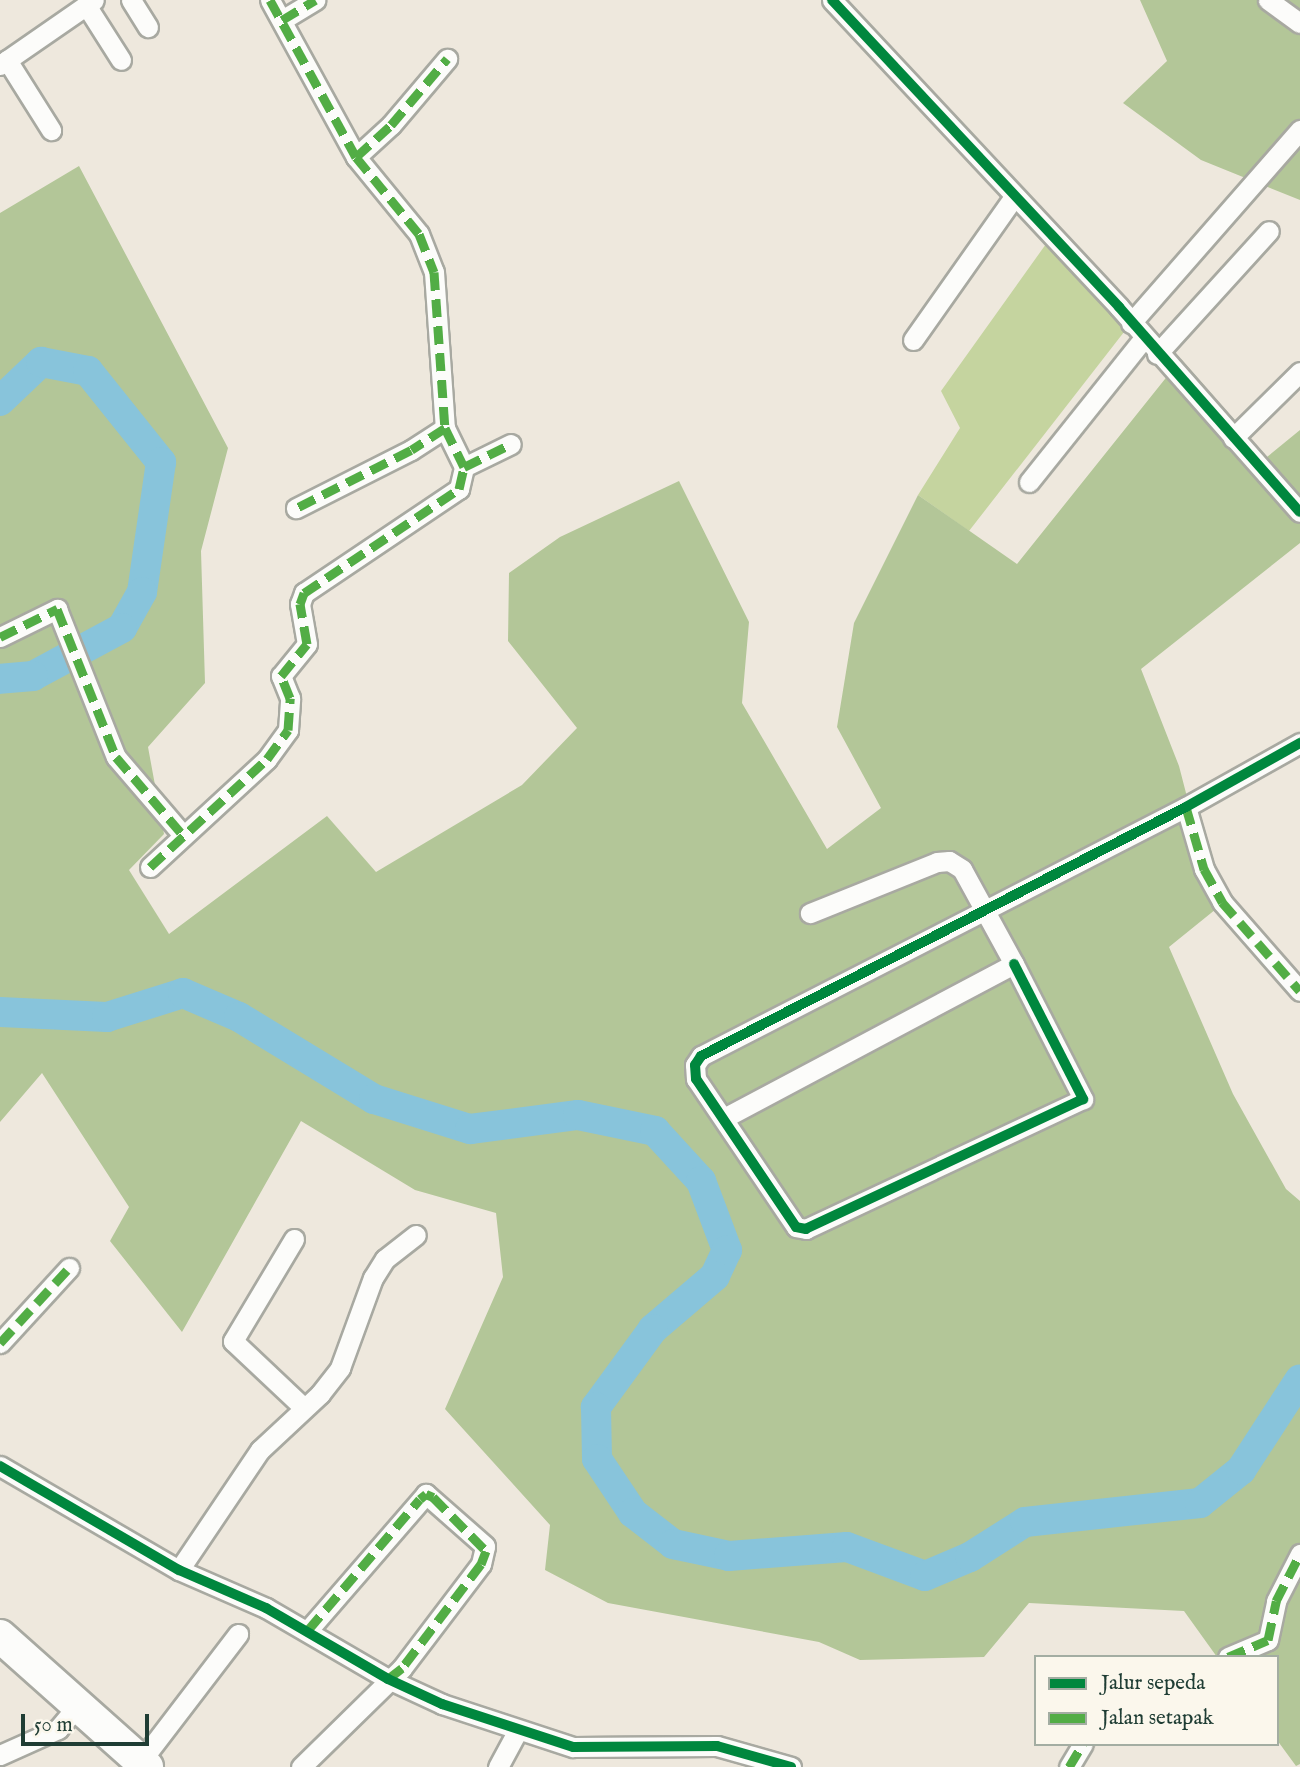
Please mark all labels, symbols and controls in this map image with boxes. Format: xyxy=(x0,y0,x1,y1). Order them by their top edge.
legend xyxy=(1034,1655,1279,1746)
text: Jalur sepeda xyxy=(1101,1670,1205,1697)
scale bar xyxy=(24,1700,152,1744)
text: Jalan setapak xyxy=(1101,1705,1214,1732)
text: 50 m xyxy=(34,1712,73,1739)

